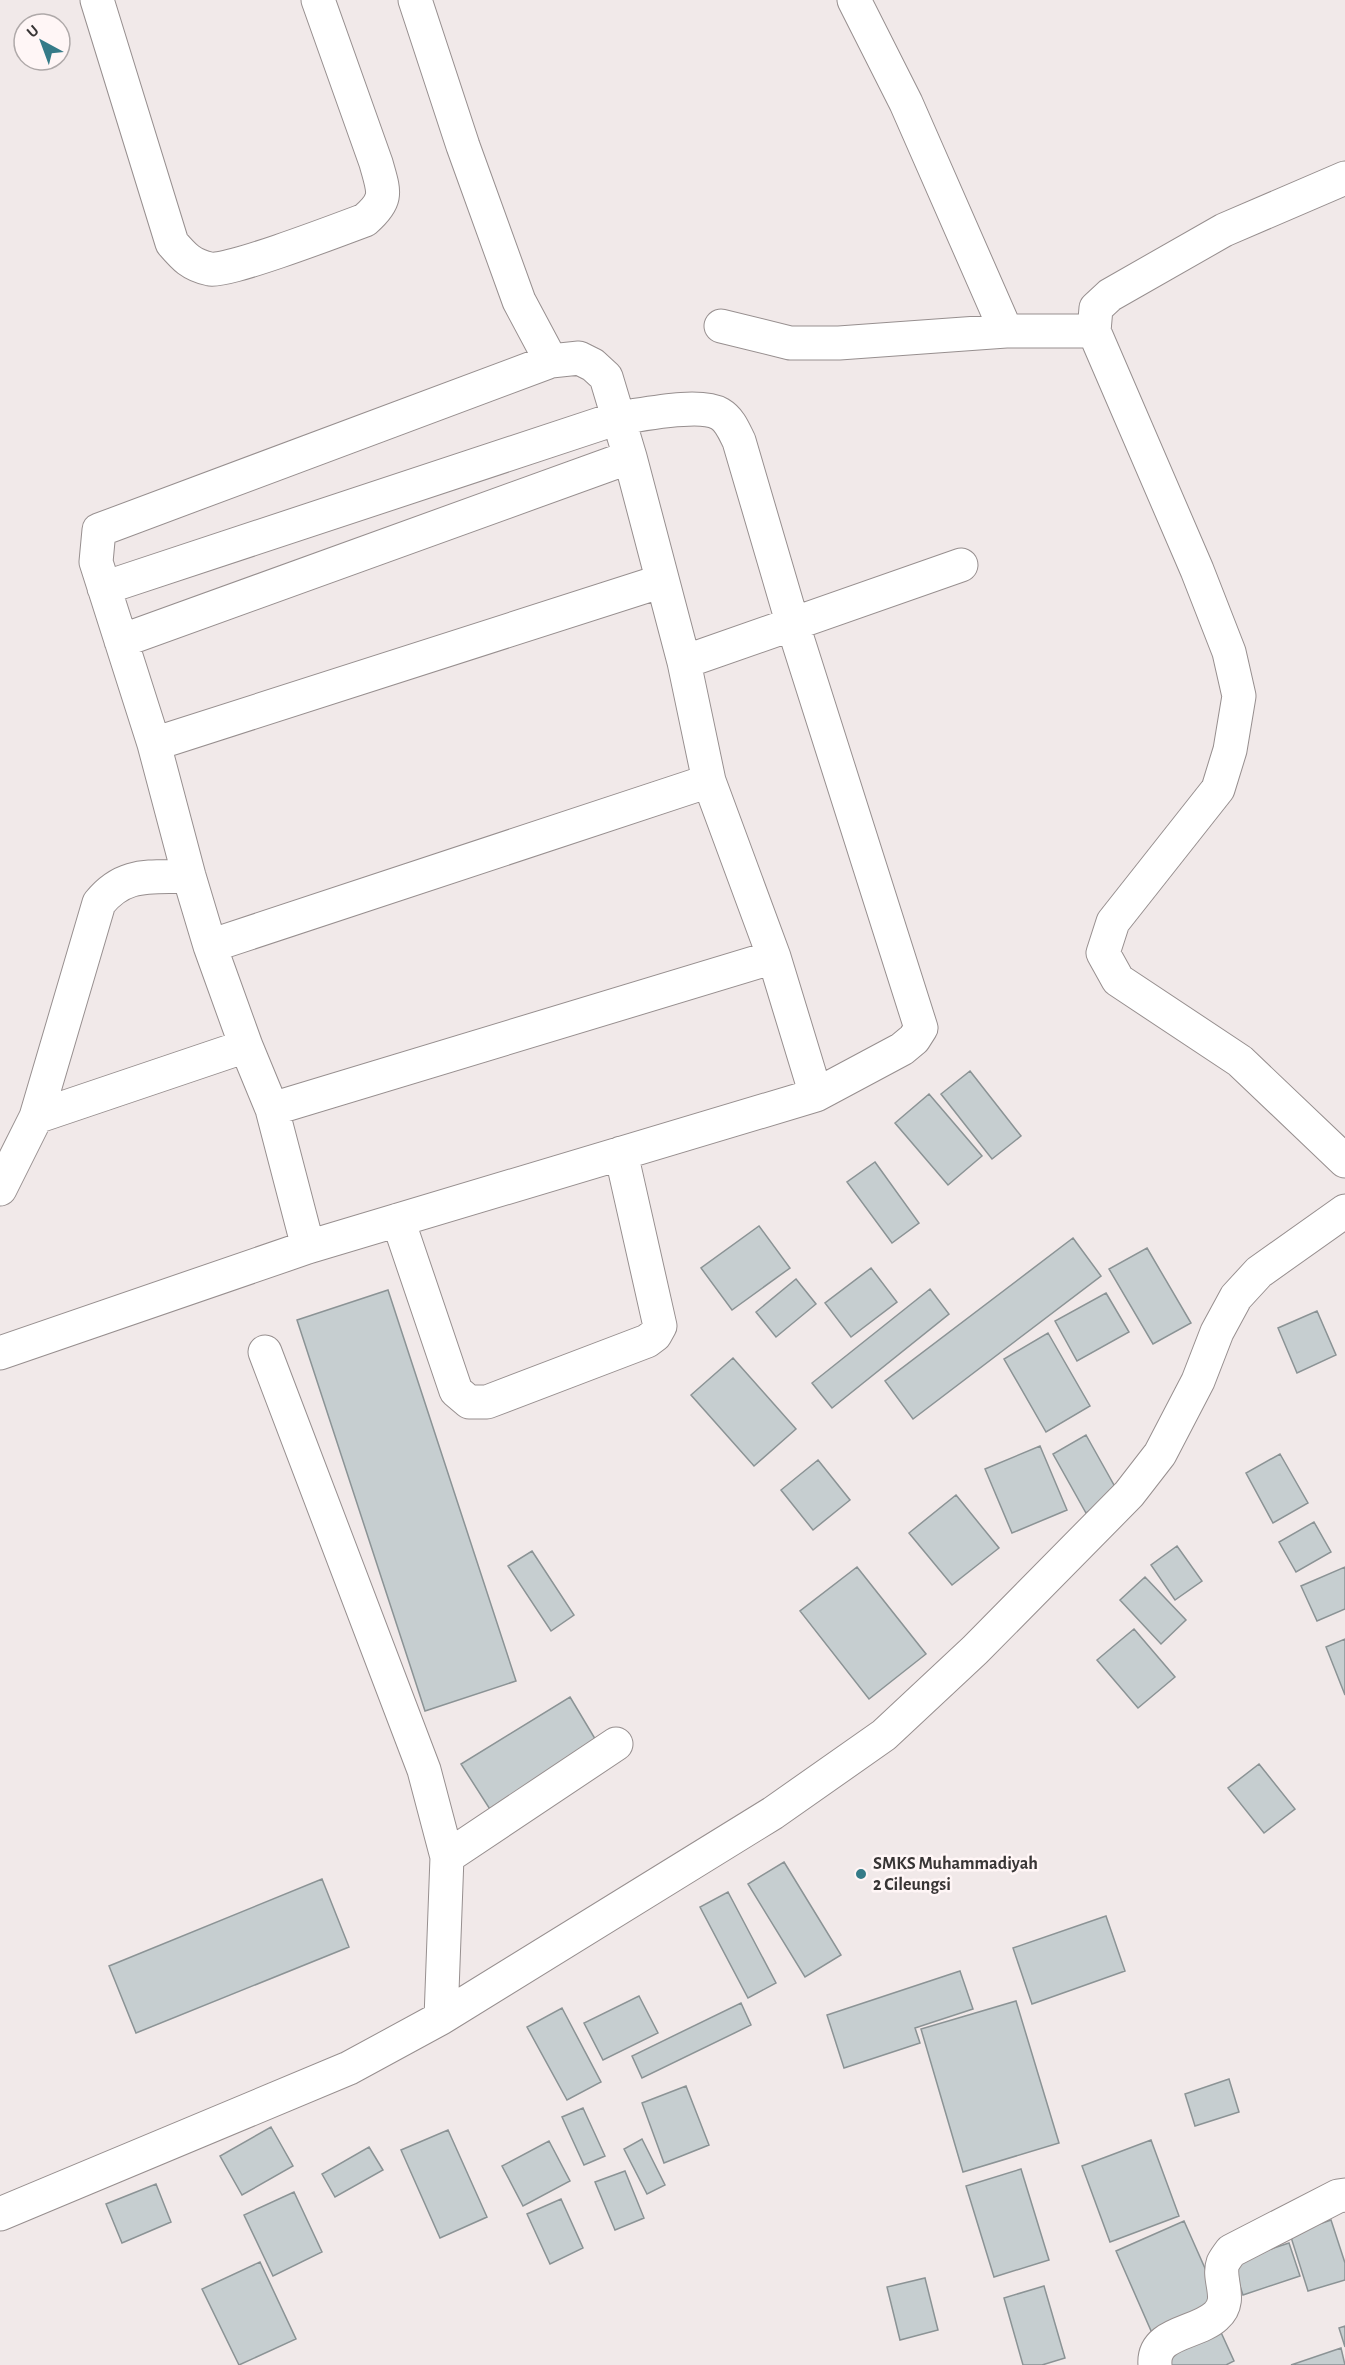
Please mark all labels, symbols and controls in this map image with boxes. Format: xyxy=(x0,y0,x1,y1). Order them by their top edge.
north arrow xyxy=(12,12,72,72)
text: U xyxy=(24,22,42,41)
place label: SMKS Muhammadiyah 2 Cileungsi xyxy=(873,1855,1038,1894)
marker: SMKS Muhammadiyah 2 Cileungsi xyxy=(854,1867,868,1881)

